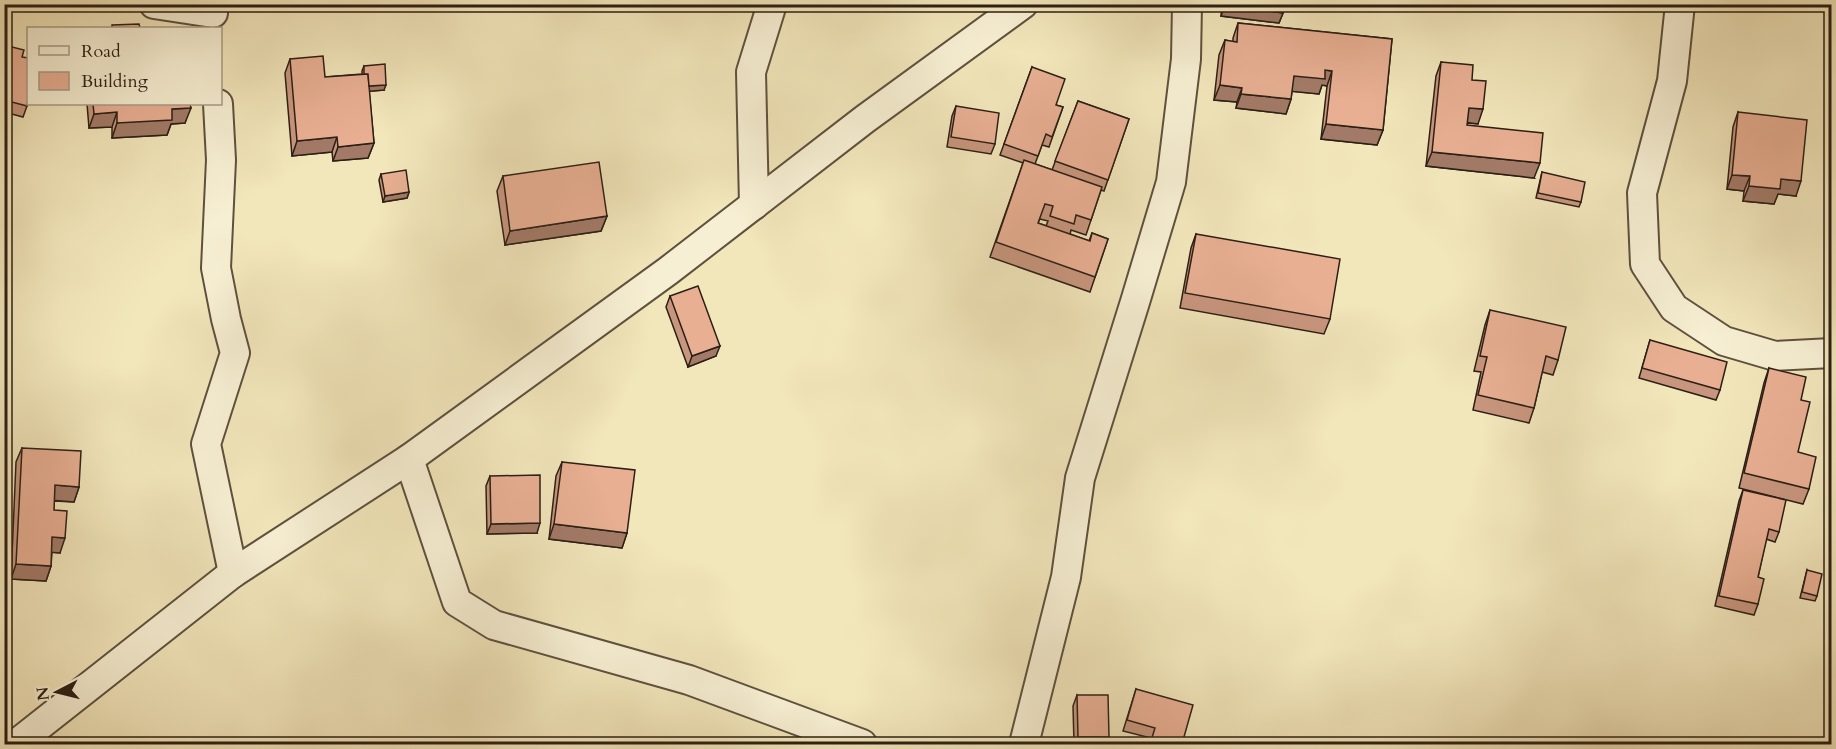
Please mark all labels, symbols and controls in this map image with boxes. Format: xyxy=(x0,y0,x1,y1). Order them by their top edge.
legend xyxy=(27,27,222,105)
text: Road xyxy=(81,39,121,64)
text: Building xyxy=(81,69,149,94)
north arrow xyxy=(27,662,87,722)
text: N xyxy=(31,685,55,702)

